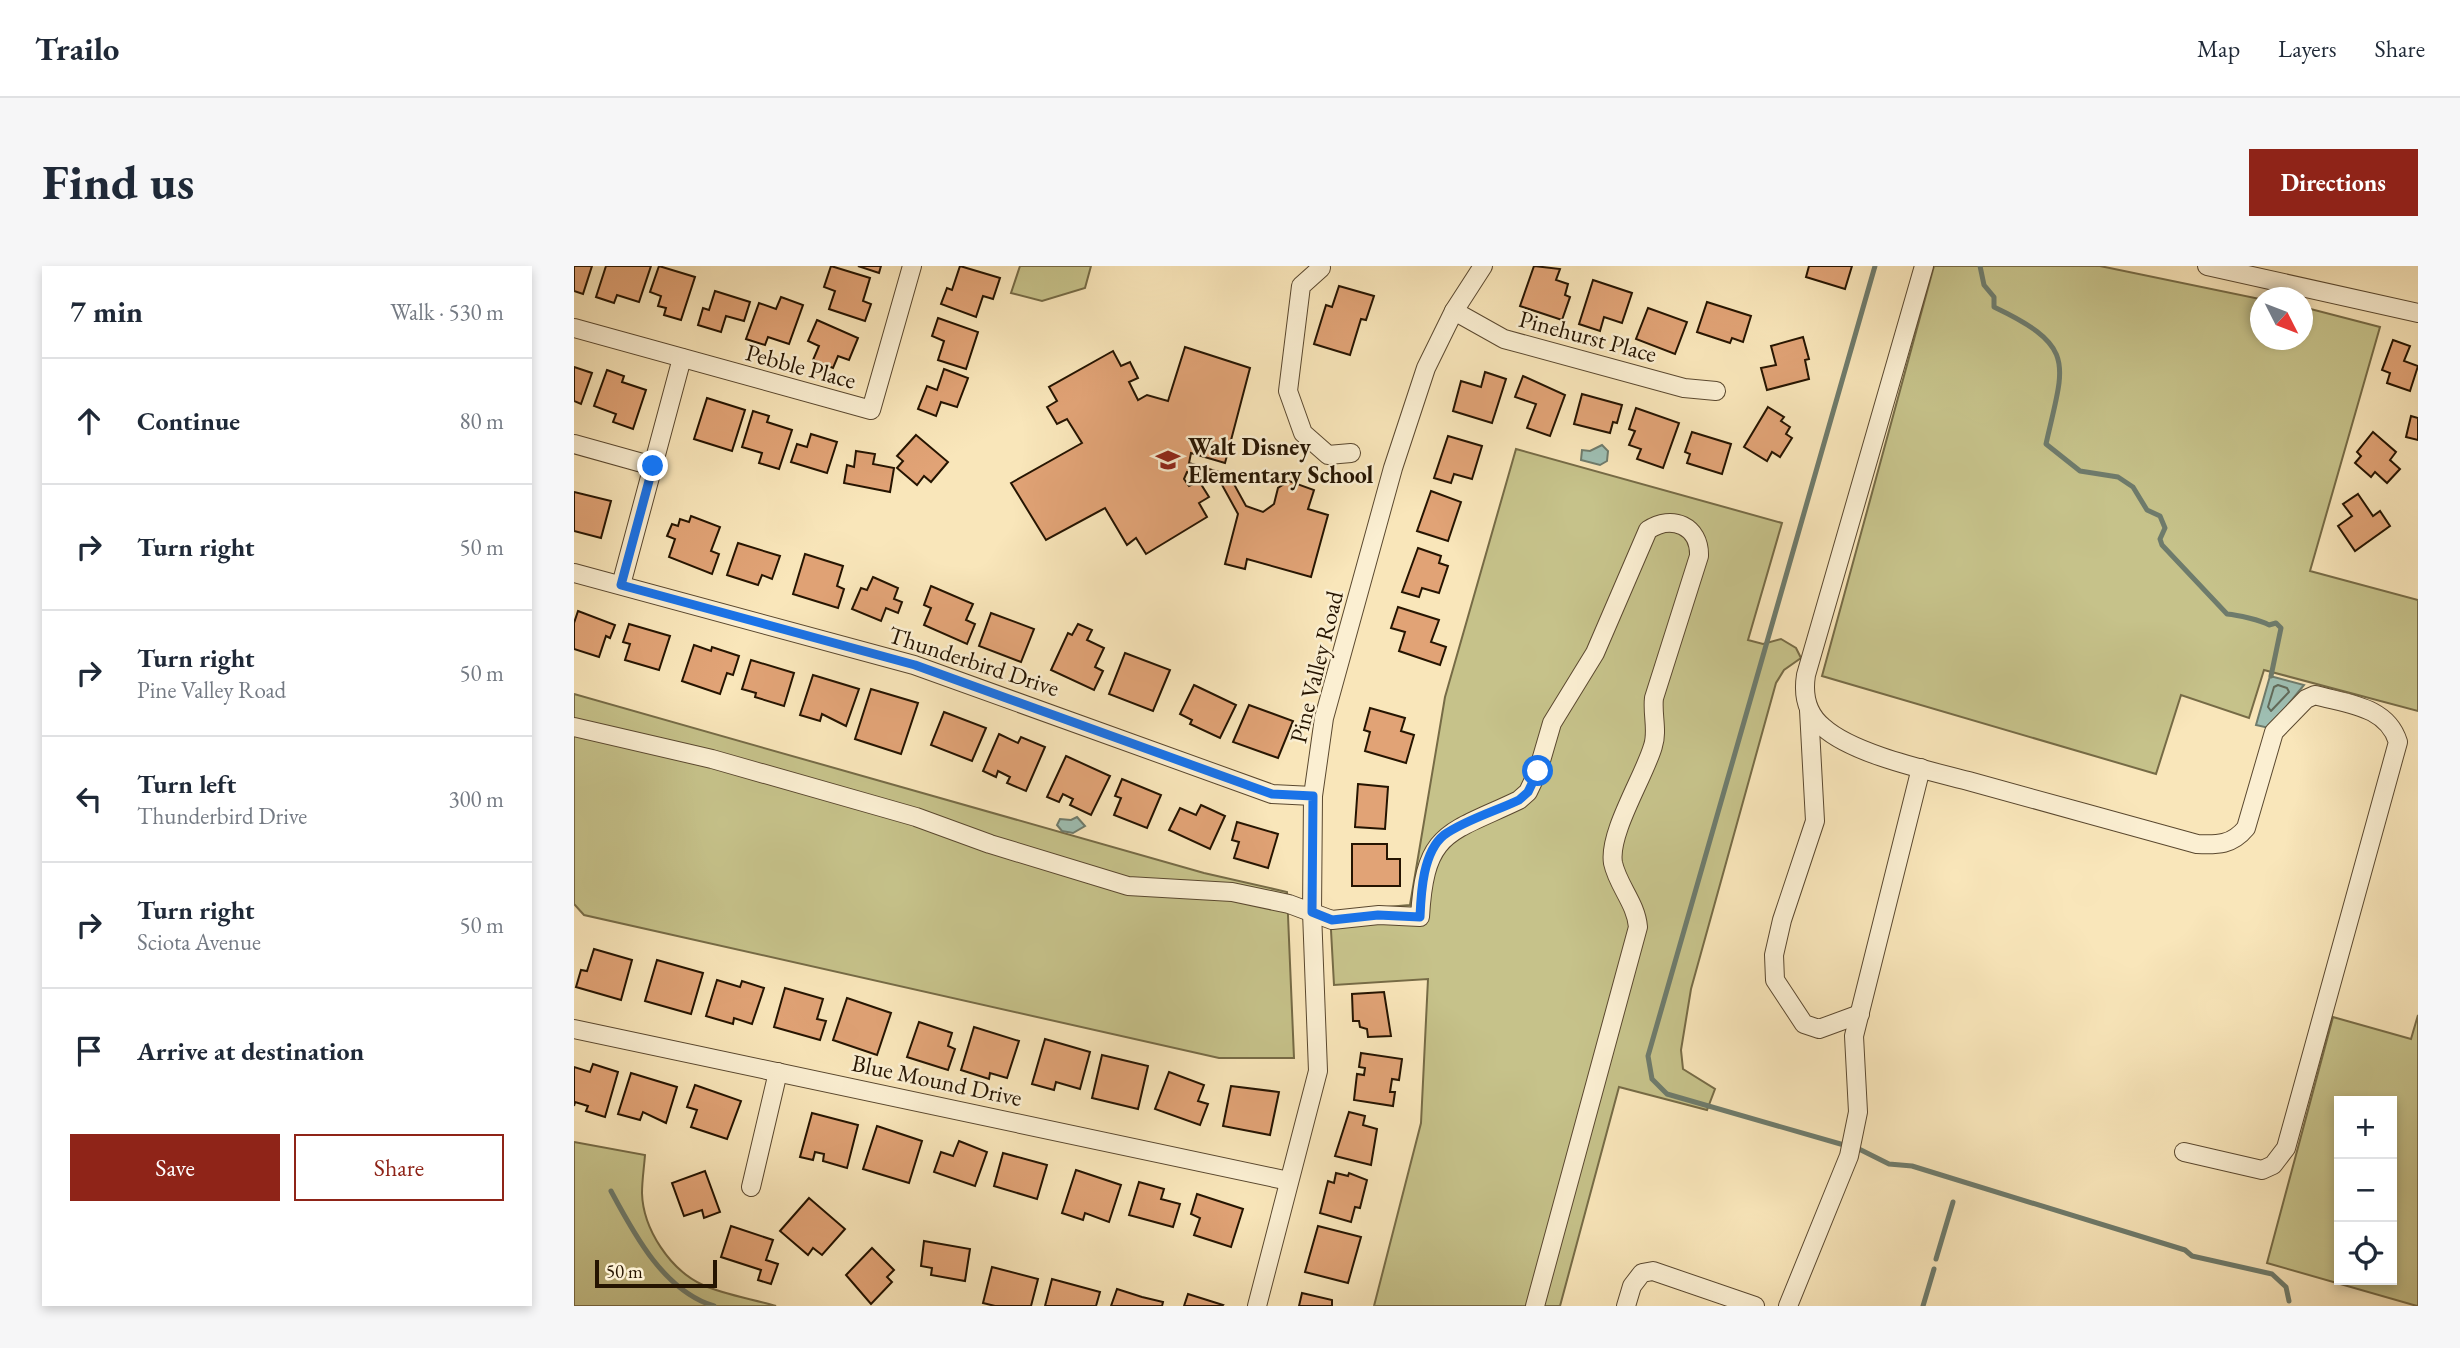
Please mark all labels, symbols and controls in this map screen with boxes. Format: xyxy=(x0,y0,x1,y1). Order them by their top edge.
text: Trailo xyxy=(35,27,119,70)
text: Map xyxy=(2197,33,2240,64)
text: Layers xyxy=(2278,33,2337,64)
text: Share xyxy=(2375,33,2425,64)
button: Directions xyxy=(2249,149,2418,216)
text: Find us xyxy=(42,150,194,214)
north arrow xyxy=(2250,287,2313,350)
text: 7 min xyxy=(70,292,143,331)
text: Walk · 530 m xyxy=(390,297,504,327)
street label: Pinehurst Place xyxy=(1516,303,1660,369)
street label: Pebble Place xyxy=(742,336,860,396)
icon: ahead xyxy=(70,402,108,440)
text: Continue xyxy=(137,404,240,438)
text: 80 m xyxy=(459,406,504,436)
place label: Walt Disney Elementary School xyxy=(1188,431,1374,491)
school or university icon: Walt Disney Elementary School xyxy=(1154,446,1182,474)
route end xyxy=(637,450,668,481)
icon: right xyxy=(70,528,108,566)
text: Turn right xyxy=(137,530,255,564)
text: 50 m xyxy=(459,532,504,562)
street label: Pine Valley Road xyxy=(1282,587,1350,746)
street label: Thunderbird Drive xyxy=(885,619,1063,703)
text: Turn right xyxy=(137,641,255,675)
icon: right xyxy=(70,654,108,692)
text: 50 m xyxy=(459,658,504,688)
text: Pine Valley Road xyxy=(137,675,286,705)
route start xyxy=(1522,755,1553,786)
text: Turn left xyxy=(137,767,236,801)
icon: left xyxy=(70,780,108,818)
text: 300 m xyxy=(448,784,504,814)
text: Thunderbird Drive xyxy=(137,801,307,831)
text: Turn right xyxy=(137,893,255,927)
icon: right xyxy=(70,906,108,944)
text: 50 m xyxy=(459,910,504,940)
text: Sciota Avenue xyxy=(137,927,261,957)
icon: arrive xyxy=(70,1032,108,1070)
text: Arrive at destination xyxy=(137,1034,364,1068)
street label: Blue Mound Drive xyxy=(849,1047,1025,1113)
map controls xyxy=(2334,1096,2397,1285)
button: + xyxy=(2334,1096,2397,1159)
button: Save xyxy=(70,1134,280,1201)
button: Share xyxy=(294,1134,504,1201)
button: − xyxy=(2334,1159,2397,1222)
button: locate xyxy=(2334,1222,2397,1285)
scale bar xyxy=(595,1257,718,1289)
text: 50 m xyxy=(606,1259,643,1284)

